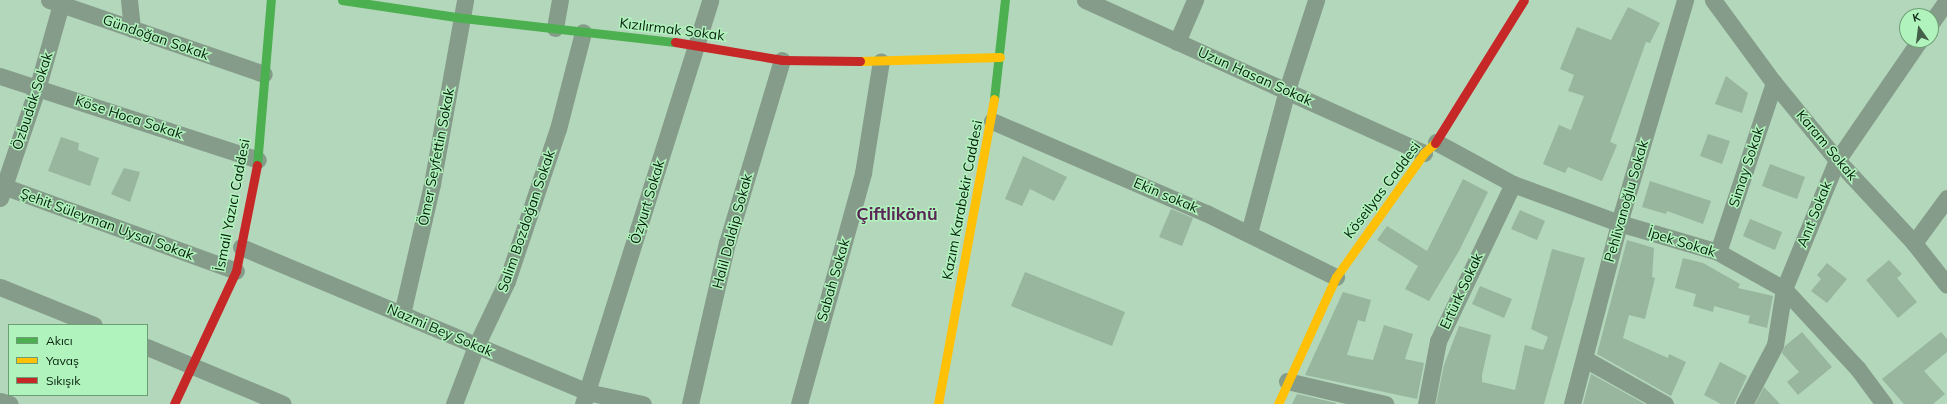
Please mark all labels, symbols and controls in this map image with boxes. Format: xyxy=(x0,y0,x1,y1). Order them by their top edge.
north arrow xyxy=(1899,8,1939,48)
text: K xyxy=(1911,10,1922,25)
street label: Gündoğan Sokak xyxy=(101,11,211,63)
street label: Kızılırmak Sokak xyxy=(619,14,725,44)
street label: Uzun Hasan Sokak xyxy=(1195,43,1315,109)
street label: Özbudak Sokak xyxy=(8,50,56,152)
street label: Ömer Seyfettin Sokak xyxy=(414,87,458,227)
street label: Köse Hoca Sokak xyxy=(73,92,185,142)
street label: Karam Sokak xyxy=(1793,107,1861,183)
street label: Kazım Karabekir Caddesi xyxy=(938,119,986,281)
street label: Simay Sokak xyxy=(1725,125,1767,209)
street label: İsmail Yazıcı Caddesi xyxy=(211,137,253,273)
street label: Köseilyas Caddesi xyxy=(1340,138,1424,242)
street label: Pehlivanoğlu Sokak xyxy=(1601,138,1651,264)
street label: Salim Bozdoğan Sokak xyxy=(494,148,558,294)
street label: Özyurt Sokak xyxy=(626,158,668,246)
street label: Halil Daldip Sokak xyxy=(709,172,755,290)
street label: Ekin sokak xyxy=(1131,174,1201,216)
street label: Anıt Sokak xyxy=(1793,178,1835,250)
street label: Şehit Süleyman Uysal Sokak xyxy=(18,185,196,263)
district label: Çiftlikönü xyxy=(856,203,938,225)
street label: İpek Sokak xyxy=(1646,224,1718,260)
street label: Sabah Sokak xyxy=(813,237,853,323)
street label: Ertürk Sokak xyxy=(1436,250,1486,332)
street label: Nazmi Bey Sokak xyxy=(385,300,495,360)
legend xyxy=(8,324,148,396)
text: Akıcı xyxy=(46,333,73,348)
text: Yavaş xyxy=(46,353,79,368)
text: Sıkışık xyxy=(46,373,80,388)

